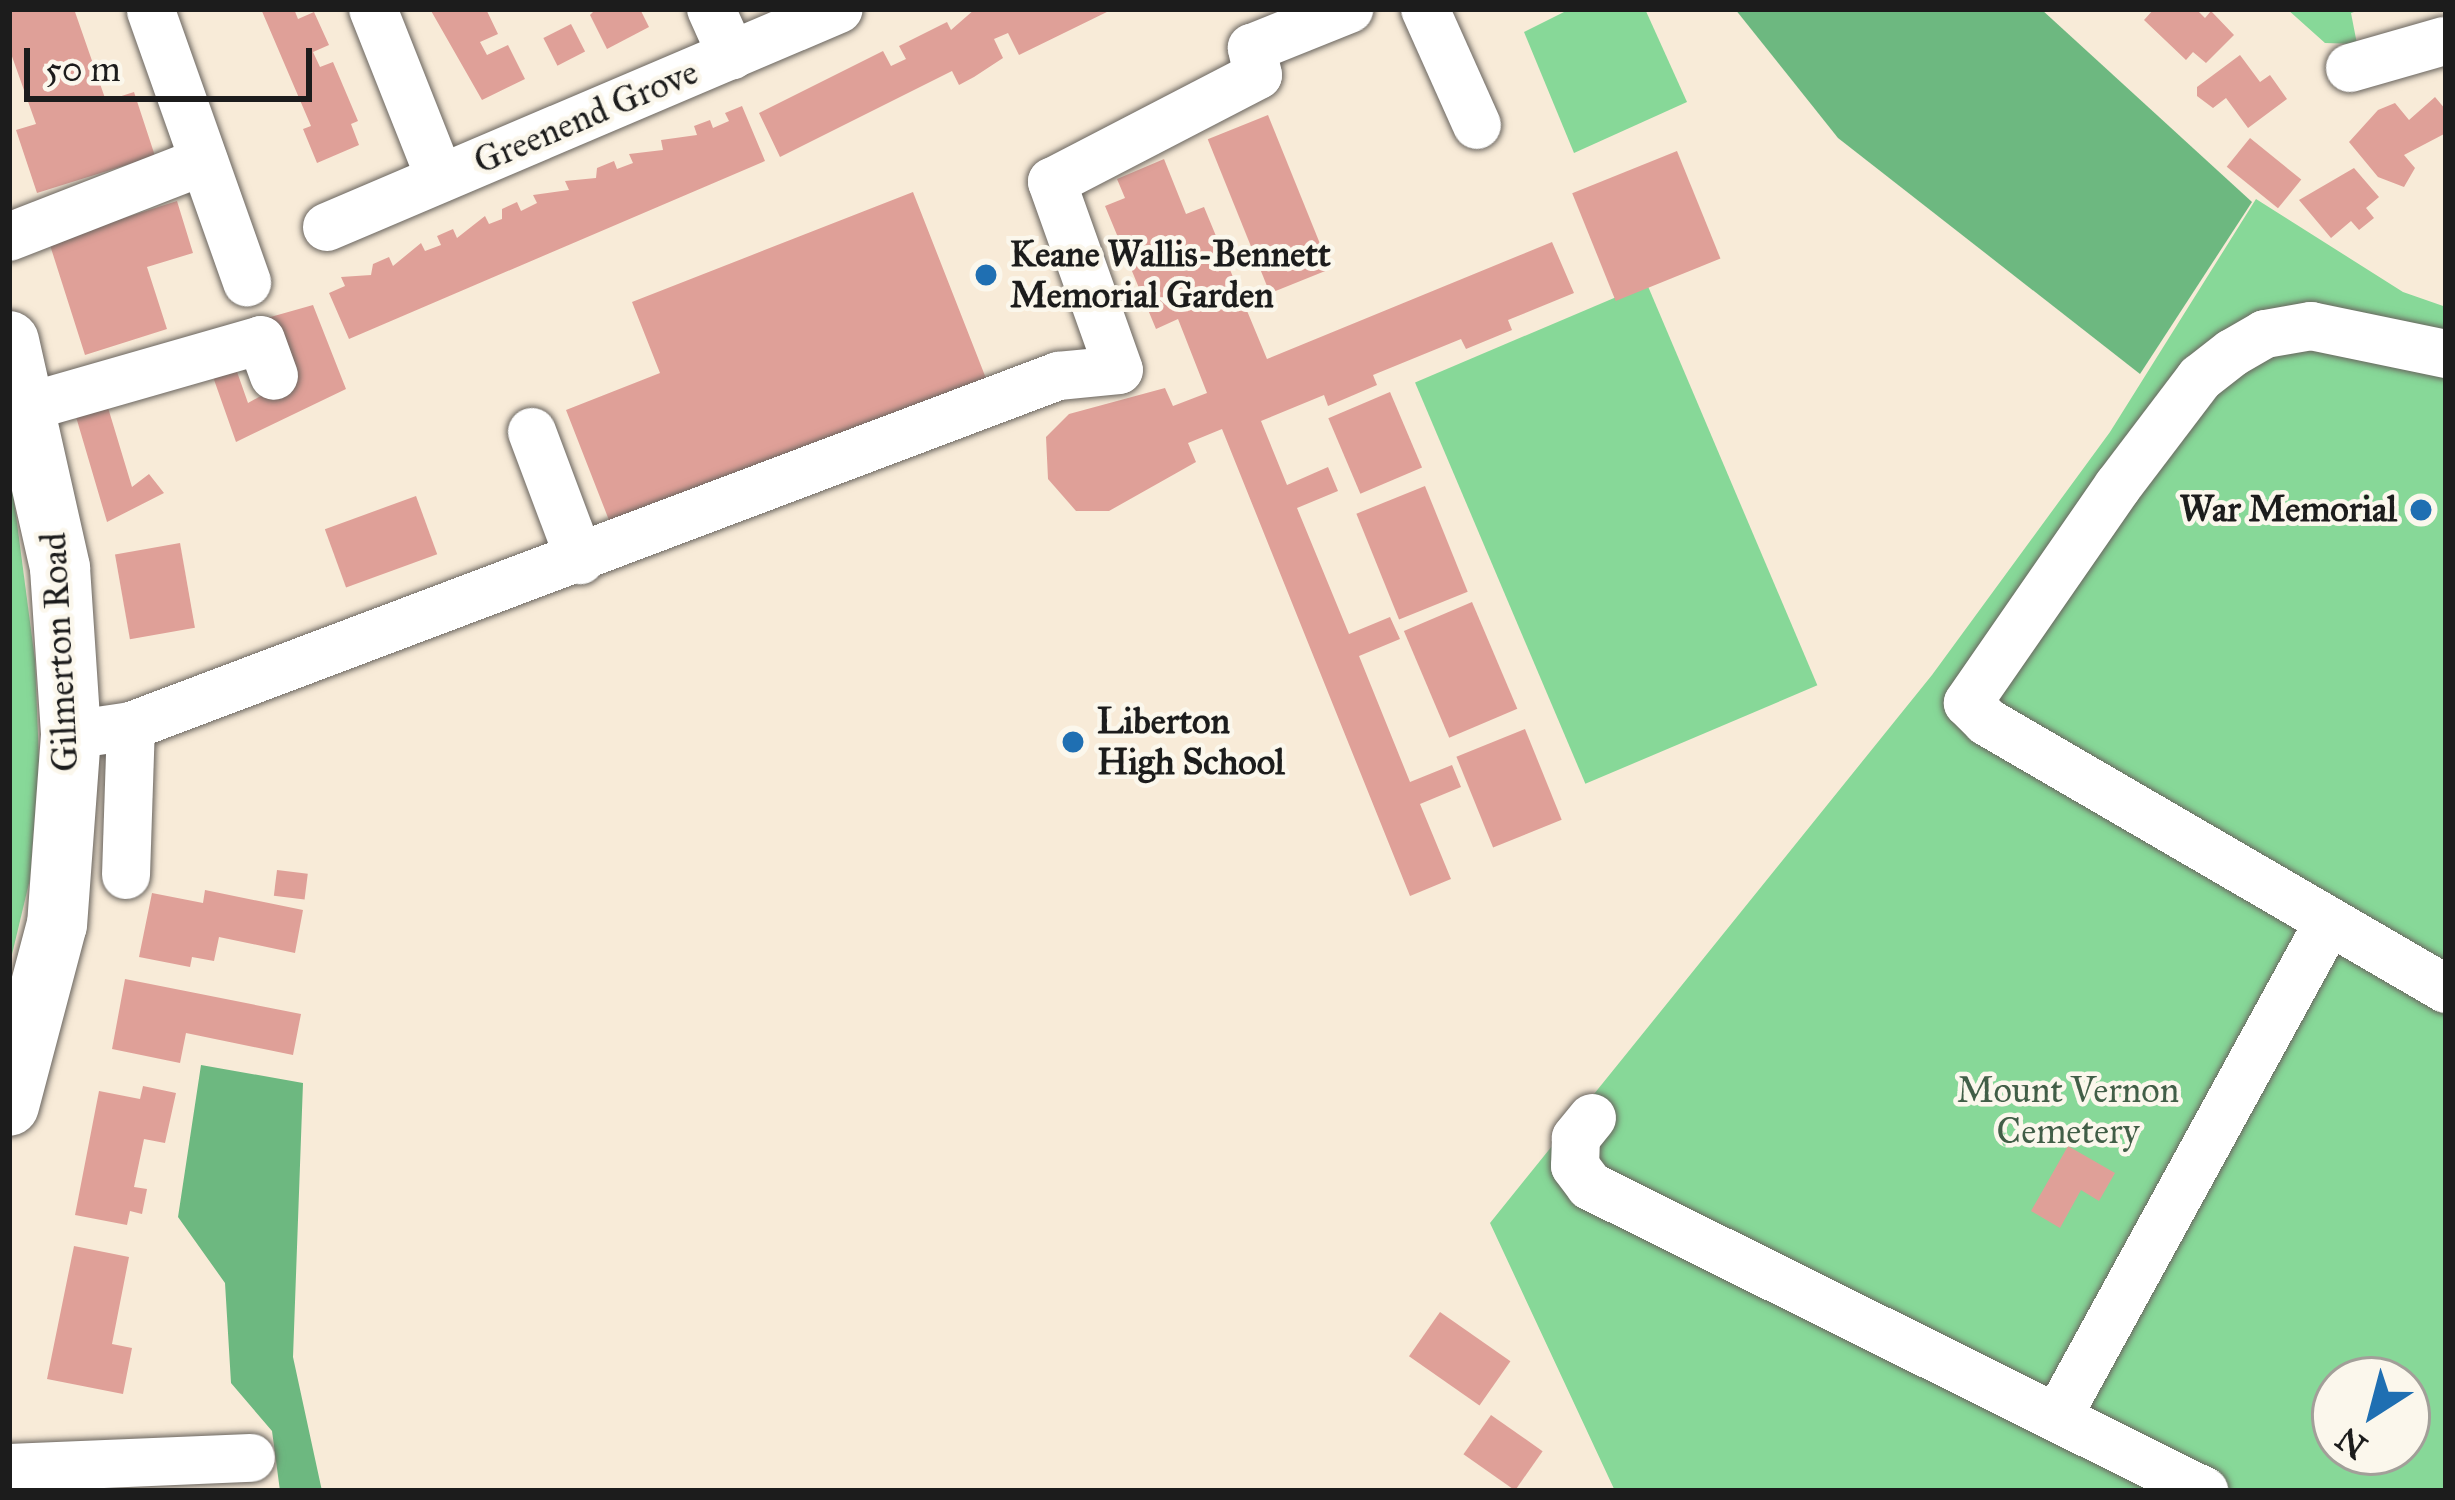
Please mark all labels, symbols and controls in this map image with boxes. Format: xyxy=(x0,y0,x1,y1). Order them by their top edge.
scale bar xyxy=(30,24,318,98)
text: 50 m xyxy=(45,47,121,91)
street label: Greenend Grove xyxy=(468,50,704,184)
place label: Keane Wallis-Bennett Memorial Garden xyxy=(1010,232,1331,317)
marker: Keane Wallis-Bennett Memorial Garden xyxy=(973,262,999,288)
place label: War Memorial xyxy=(2180,488,2397,532)
marker: War Memorial xyxy=(2408,497,2434,523)
street label: Gilmerton Road xyxy=(32,531,88,773)
place label: Liberton High School xyxy=(1097,699,1285,784)
marker: Liberton High School xyxy=(1060,729,1086,755)
park label: Mount Vernon Cemetery xyxy=(1957,1068,2179,1153)
north arrow xyxy=(2311,1356,2431,1476)
text: N xyxy=(2329,1418,2375,1467)

